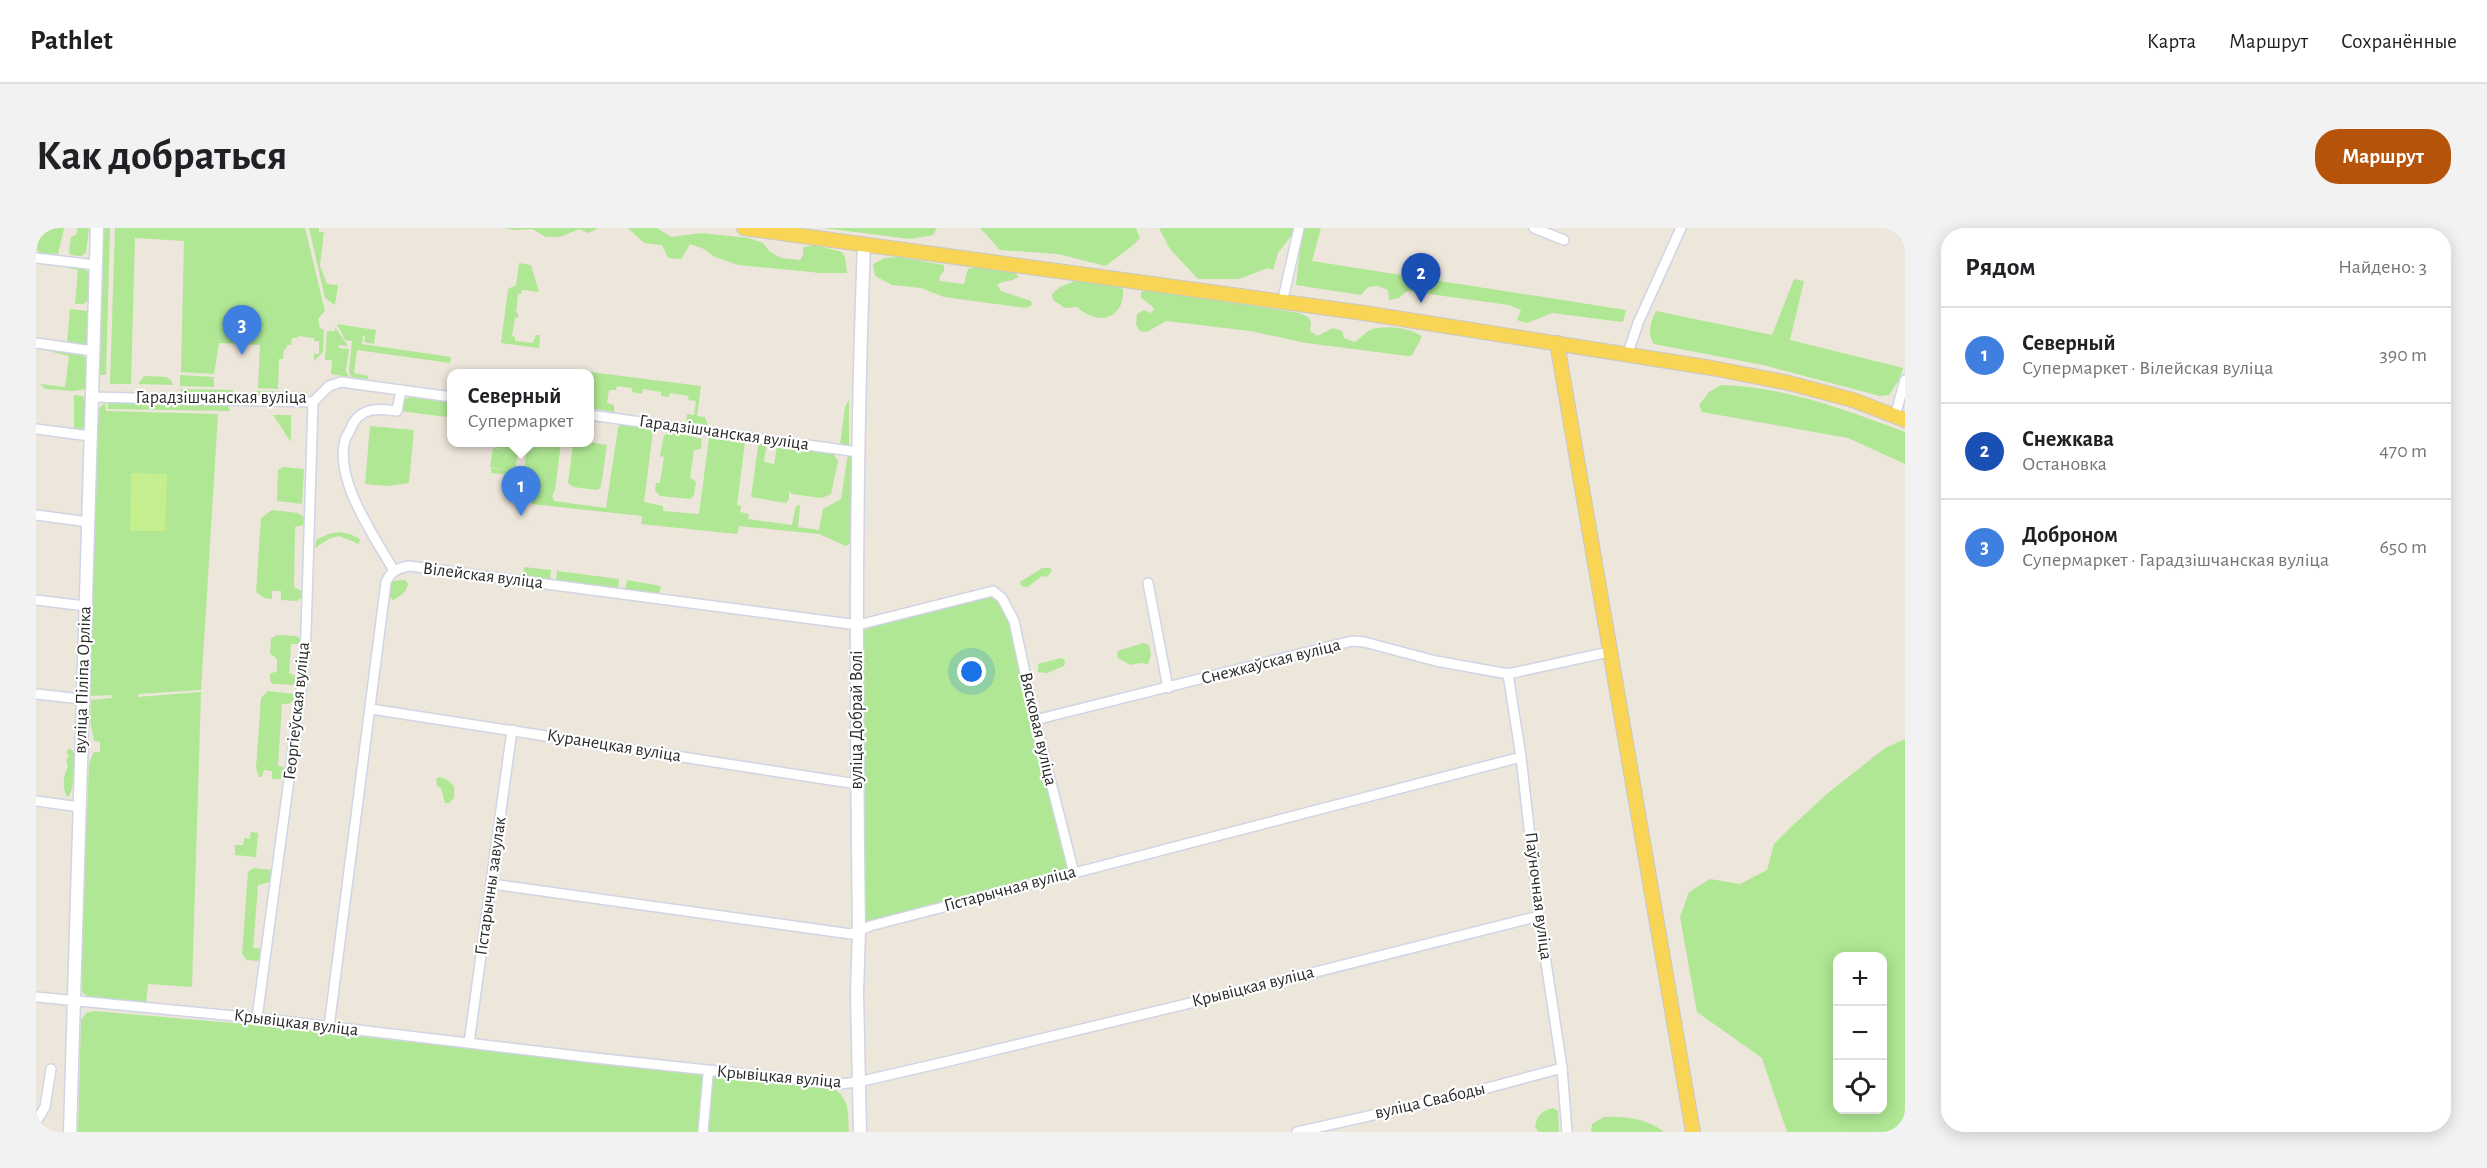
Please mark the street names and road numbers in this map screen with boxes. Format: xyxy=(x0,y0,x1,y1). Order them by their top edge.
street label: Гарадзішчанская вуліца xyxy=(135,389,307,407)
street label: Гарадзішчанская вуліца xyxy=(638,412,810,454)
street label: Вілейская вуліца xyxy=(422,560,544,592)
street label: вуліца Піліпа Орліка xyxy=(71,606,95,754)
street label: Снежкаўская вуліца xyxy=(1199,636,1343,688)
street label: Георгіеўская вуліца xyxy=(281,641,313,781)
street label: вуліца Добрай Волі xyxy=(847,650,866,790)
street label: Вясковая вуліца xyxy=(1016,671,1060,787)
street label: Куранецкая вуліца xyxy=(546,727,682,765)
street label: Гістарычны завулак xyxy=(472,815,510,956)
street label: Паўночная вуліца xyxy=(1521,831,1555,961)
street label: Гістарычная вуліца xyxy=(942,863,1078,915)
street label: Крывіцкая вуліца xyxy=(1190,963,1316,1011)
street label: Крывіцкая вуліца xyxy=(233,1006,359,1040)
street label: Крывіцкая вуліца xyxy=(716,1063,842,1091)
street label: вуліца Свабоды xyxy=(1373,1079,1487,1122)

